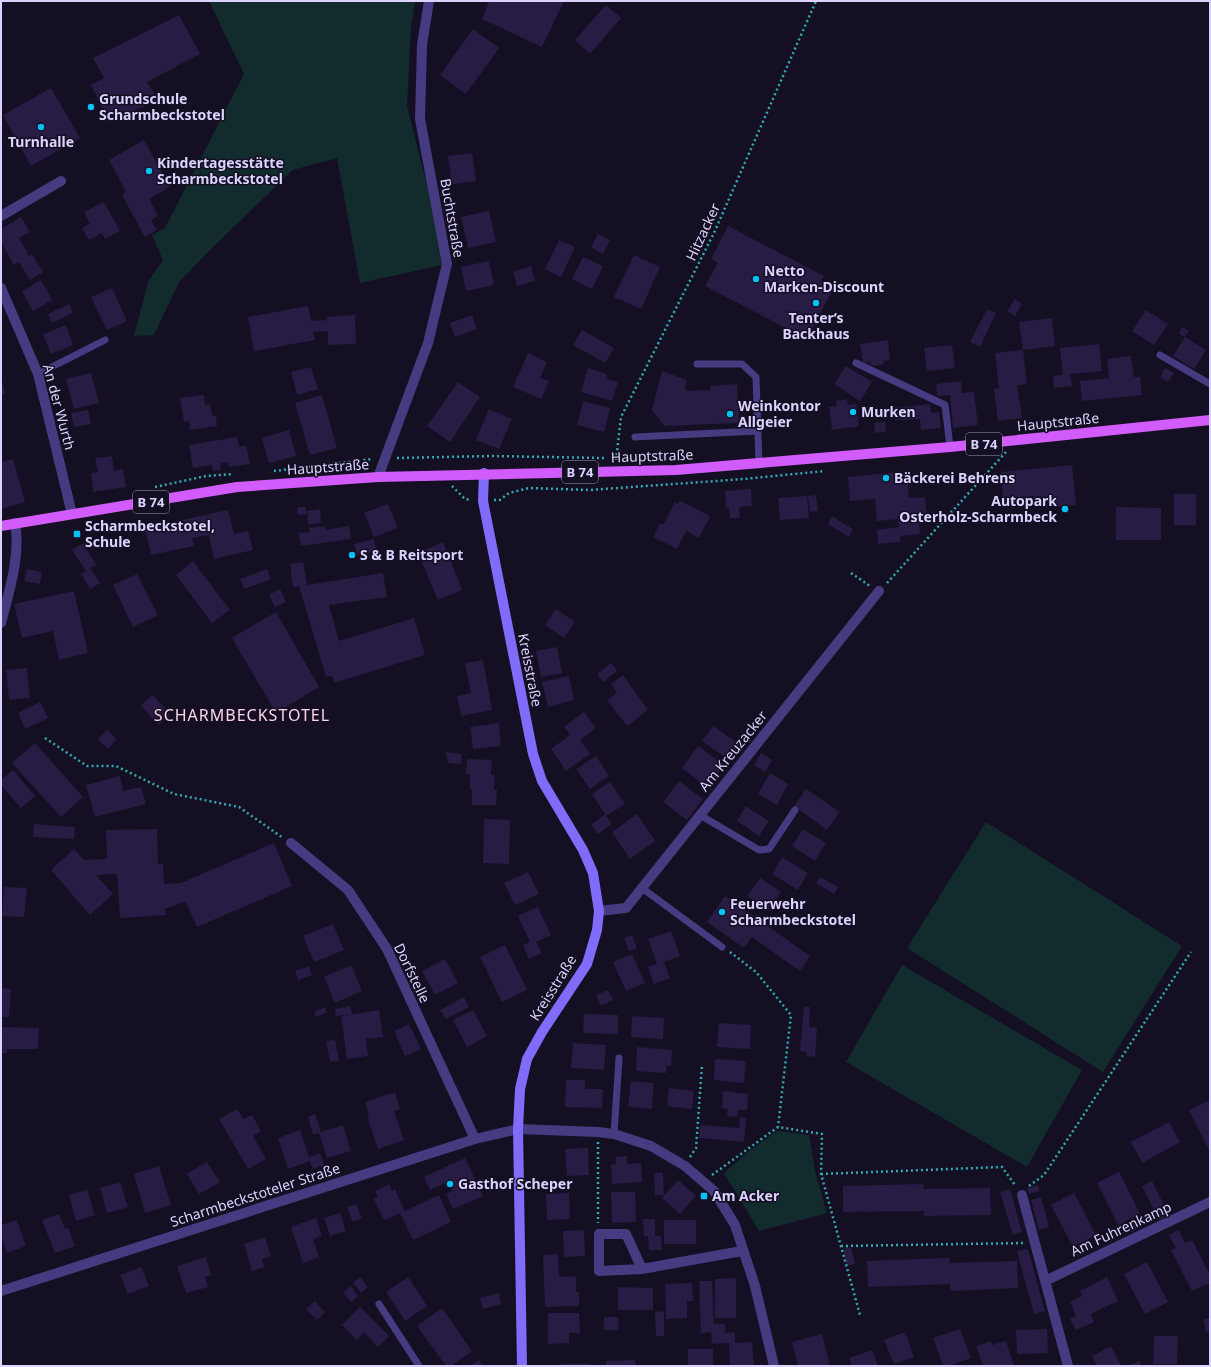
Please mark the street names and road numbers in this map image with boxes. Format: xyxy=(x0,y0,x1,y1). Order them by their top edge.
street label: Buchtstraße xyxy=(436,177,469,259)
street label: Hitzacker xyxy=(681,200,724,264)
street label: An der Wurth xyxy=(39,362,80,452)
street label: Hauptstraße xyxy=(1016,408,1100,435)
road number: B 74 xyxy=(966,433,1002,455)
street label: Hauptstraße xyxy=(610,445,694,466)
street label: Hauptstraße xyxy=(286,454,370,479)
road number: B 74 xyxy=(562,461,598,483)
road number: B 74 xyxy=(133,491,169,513)
street label: Kreisstraße xyxy=(514,632,547,708)
street label: Am Kreuzacker xyxy=(694,706,771,795)
street label: Dorfstelle xyxy=(390,940,435,1006)
street label: Kreisstraße xyxy=(525,951,580,1024)
street label: Scharmbeckstoteler Straße xyxy=(168,1158,342,1231)
street label: Am Fuhrenkamp xyxy=(1067,1197,1174,1260)

